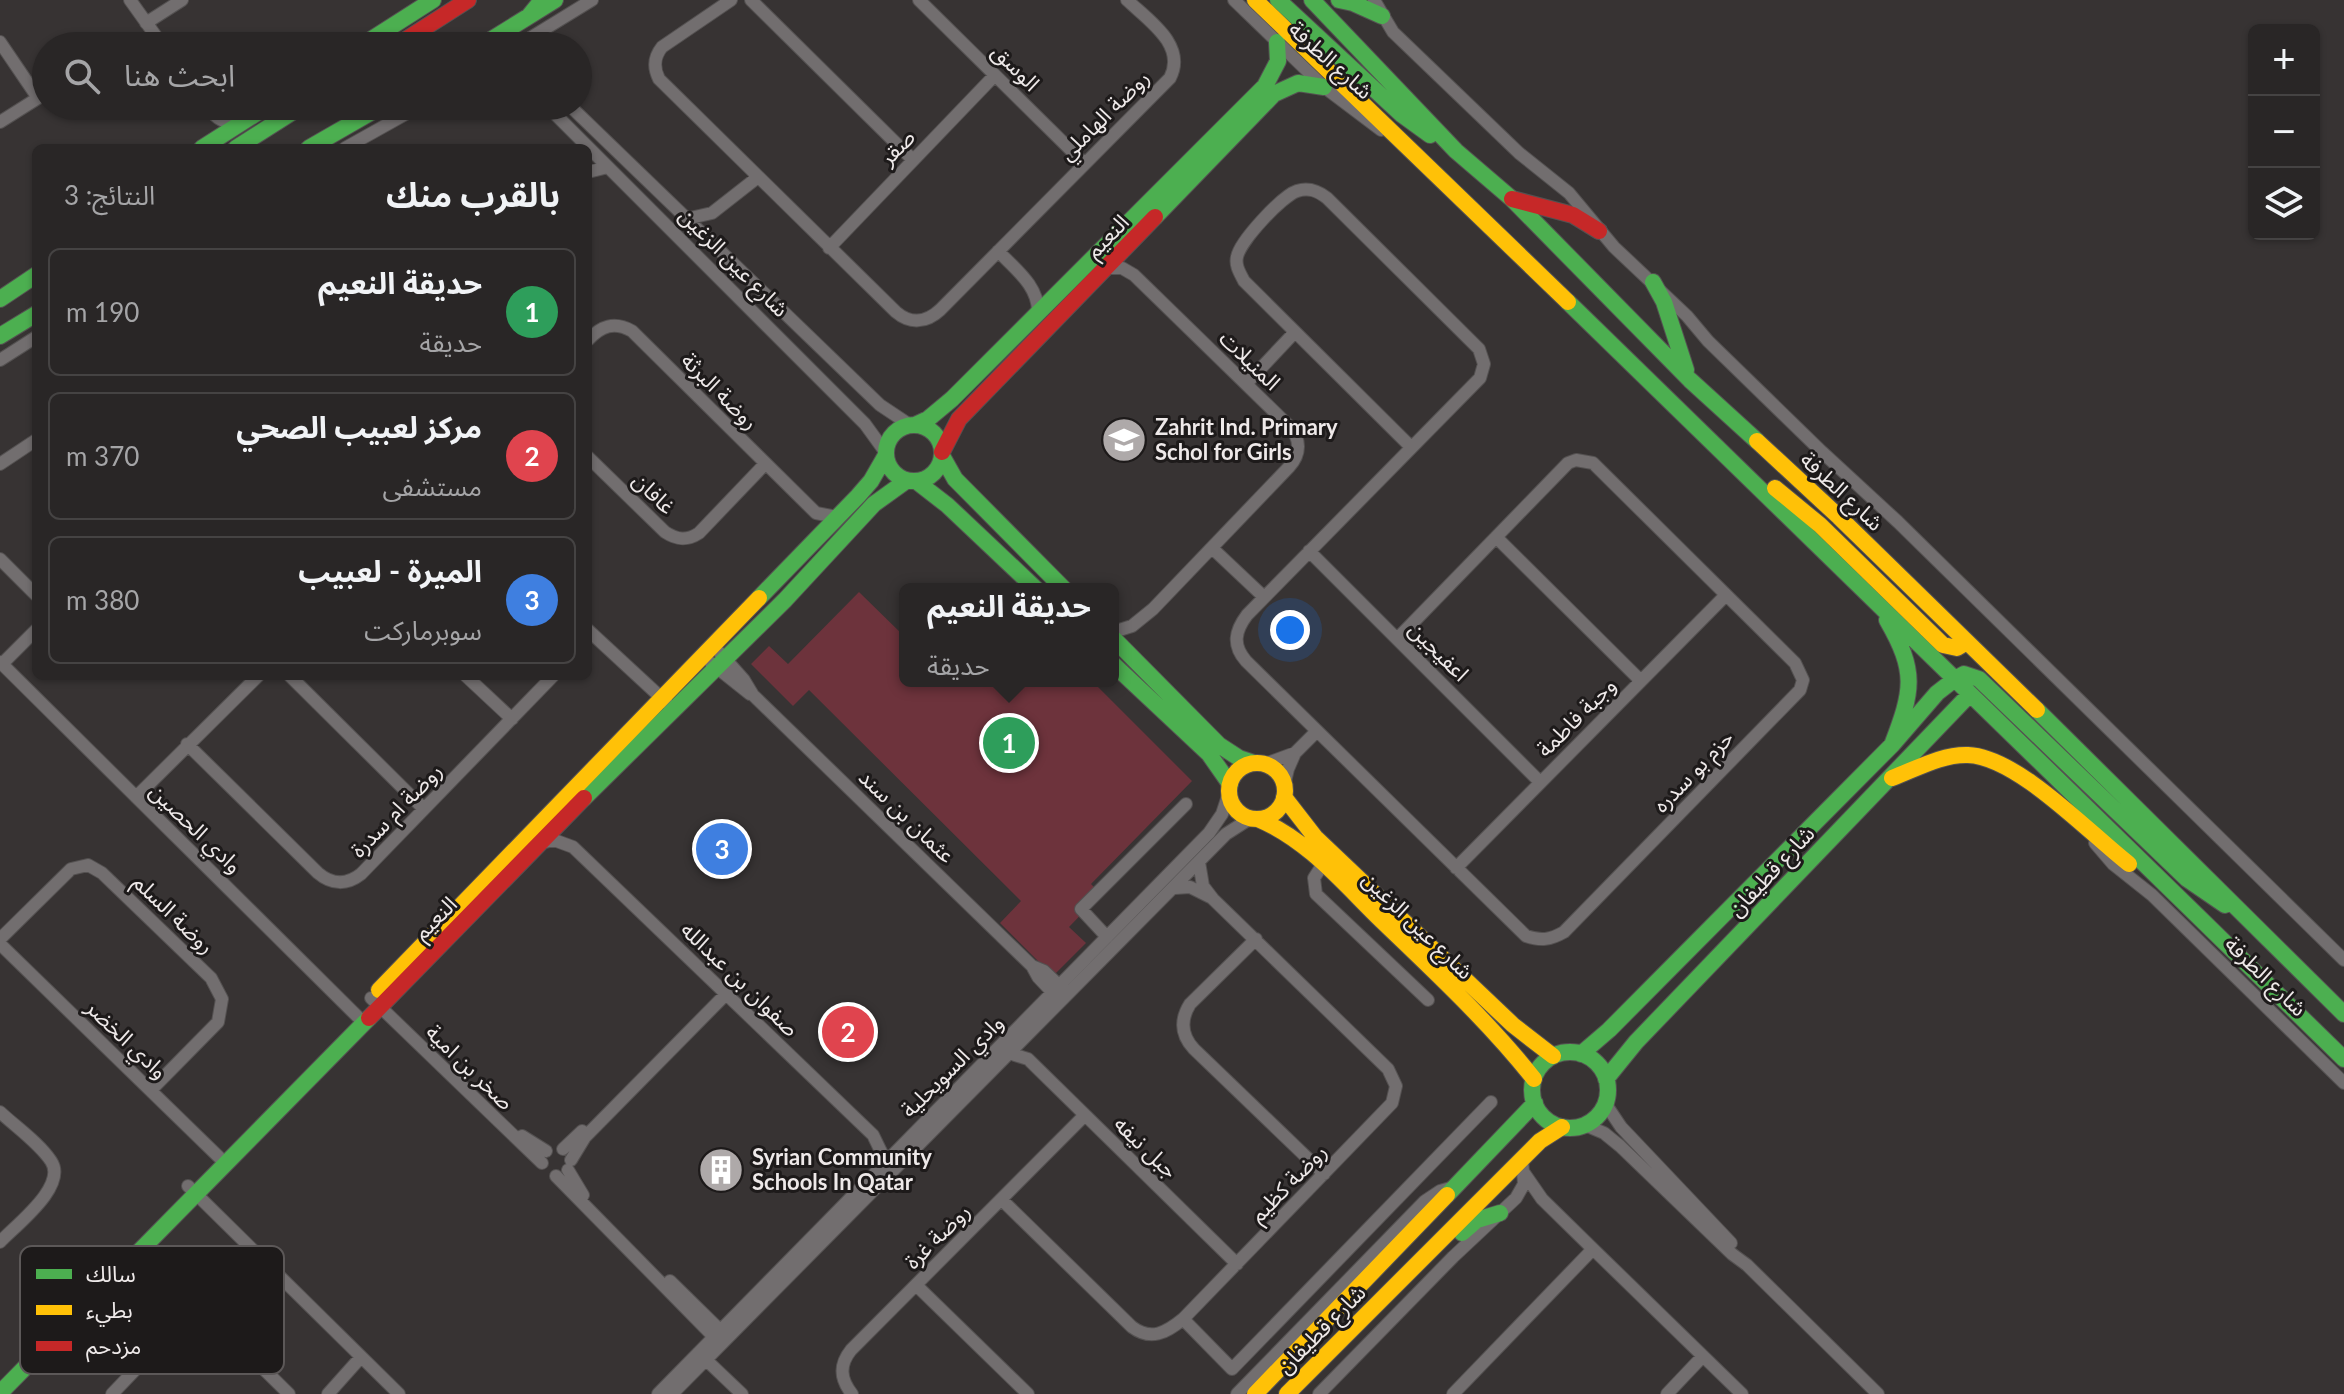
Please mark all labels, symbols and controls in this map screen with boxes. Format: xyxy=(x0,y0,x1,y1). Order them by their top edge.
street label: شارع الطرفة xyxy=(1281,15,1379,107)
map controls xyxy=(2248,24,2320,240)
button: + xyxy=(2248,24,2320,96)
search box xyxy=(32,32,592,120)
street label: الوسق xyxy=(986,37,1046,97)
icon: search xyxy=(60,54,104,98)
text: ابحث هنا xyxy=(124,56,235,92)
street label: روضة الهاملي xyxy=(1053,64,1157,168)
button: − xyxy=(2248,96,2320,168)
street label: صقر xyxy=(873,123,920,171)
button: layers xyxy=(2248,168,2320,240)
text: بالقرب منك xyxy=(386,173,560,214)
text: النتائج: 3 xyxy=(64,179,155,211)
street label: شارع عين الزغين xyxy=(671,201,795,325)
street label: النعيم xyxy=(1079,208,1137,266)
text: حديقة النعيم xyxy=(318,264,482,300)
text: 190 m xyxy=(66,296,139,328)
text: 1 xyxy=(524,296,540,328)
street label: المنيلات xyxy=(1214,324,1287,395)
text: حديقة xyxy=(420,326,482,358)
street label: روضة البرثة xyxy=(675,346,765,436)
text: مركز لعبيب الصحي xyxy=(236,408,482,444)
place label: Zahrit Ind. Primary Schol for Girls xyxy=(1155,413,1338,465)
school or university icon: Zahrit Ind. Primary Schol for Girls xyxy=(1100,416,1148,464)
text: 370 m xyxy=(66,440,139,472)
text: 2 xyxy=(524,440,540,472)
street label: شارع الطرفة xyxy=(1792,445,1889,539)
street label: غافان xyxy=(627,466,681,519)
text: مستشفى xyxy=(382,470,482,502)
text: الميرة - لعبيب xyxy=(298,552,482,588)
popup xyxy=(899,583,1119,687)
text: 380 m xyxy=(66,584,139,616)
text: 3 xyxy=(524,584,540,616)
text: حديقة النعيم xyxy=(927,587,1091,623)
your location xyxy=(1270,610,1310,650)
text: سوبرماركت xyxy=(364,614,482,646)
street label: اعفيجين xyxy=(1404,615,1475,686)
text: حديقة xyxy=(927,649,989,681)
street label: وجبة فاطمة xyxy=(1530,671,1621,762)
pin: 1 xyxy=(983,713,1035,773)
street label: حزم بو سدره xyxy=(1647,724,1741,820)
street label: روضة ام سدرة xyxy=(344,757,450,865)
street label: عثمان بن سند xyxy=(854,763,961,868)
street label: وادي الحصين xyxy=(142,777,248,881)
pin: 3 xyxy=(696,819,748,879)
street label: شارع قطيفان xyxy=(1722,820,1822,924)
street label: شارع عين الزغين xyxy=(1354,865,1479,987)
street label: روضة السلم xyxy=(125,868,221,962)
street label: النعيم xyxy=(407,890,465,948)
street label: صفوان بن عبدالله xyxy=(676,916,805,1042)
street label: شارع الطرفة xyxy=(2217,930,2313,1024)
street label: وادي الخضر xyxy=(78,993,174,1087)
pin: 2 xyxy=(822,1002,874,1062)
street label: وادي السويحلية xyxy=(895,1009,1011,1125)
street label: صخر بن امية xyxy=(421,1018,520,1115)
street label: جبل نيفه xyxy=(1109,1110,1184,1183)
street label: روضة كظيم xyxy=(1243,1138,1335,1231)
place label: Syrian Community Schools In Qatar xyxy=(752,1143,932,1195)
building icon: Syrian Community Schools In Qatar xyxy=(697,1146,745,1194)
street label: روضة غرة xyxy=(898,1197,976,1275)
legend xyxy=(20,1246,284,1374)
text: سالك xyxy=(86,1260,136,1287)
street label: شارع قطيفان xyxy=(1271,1279,1374,1382)
text: بطيء xyxy=(86,1296,133,1327)
text: مزدحم xyxy=(86,1332,141,1363)

